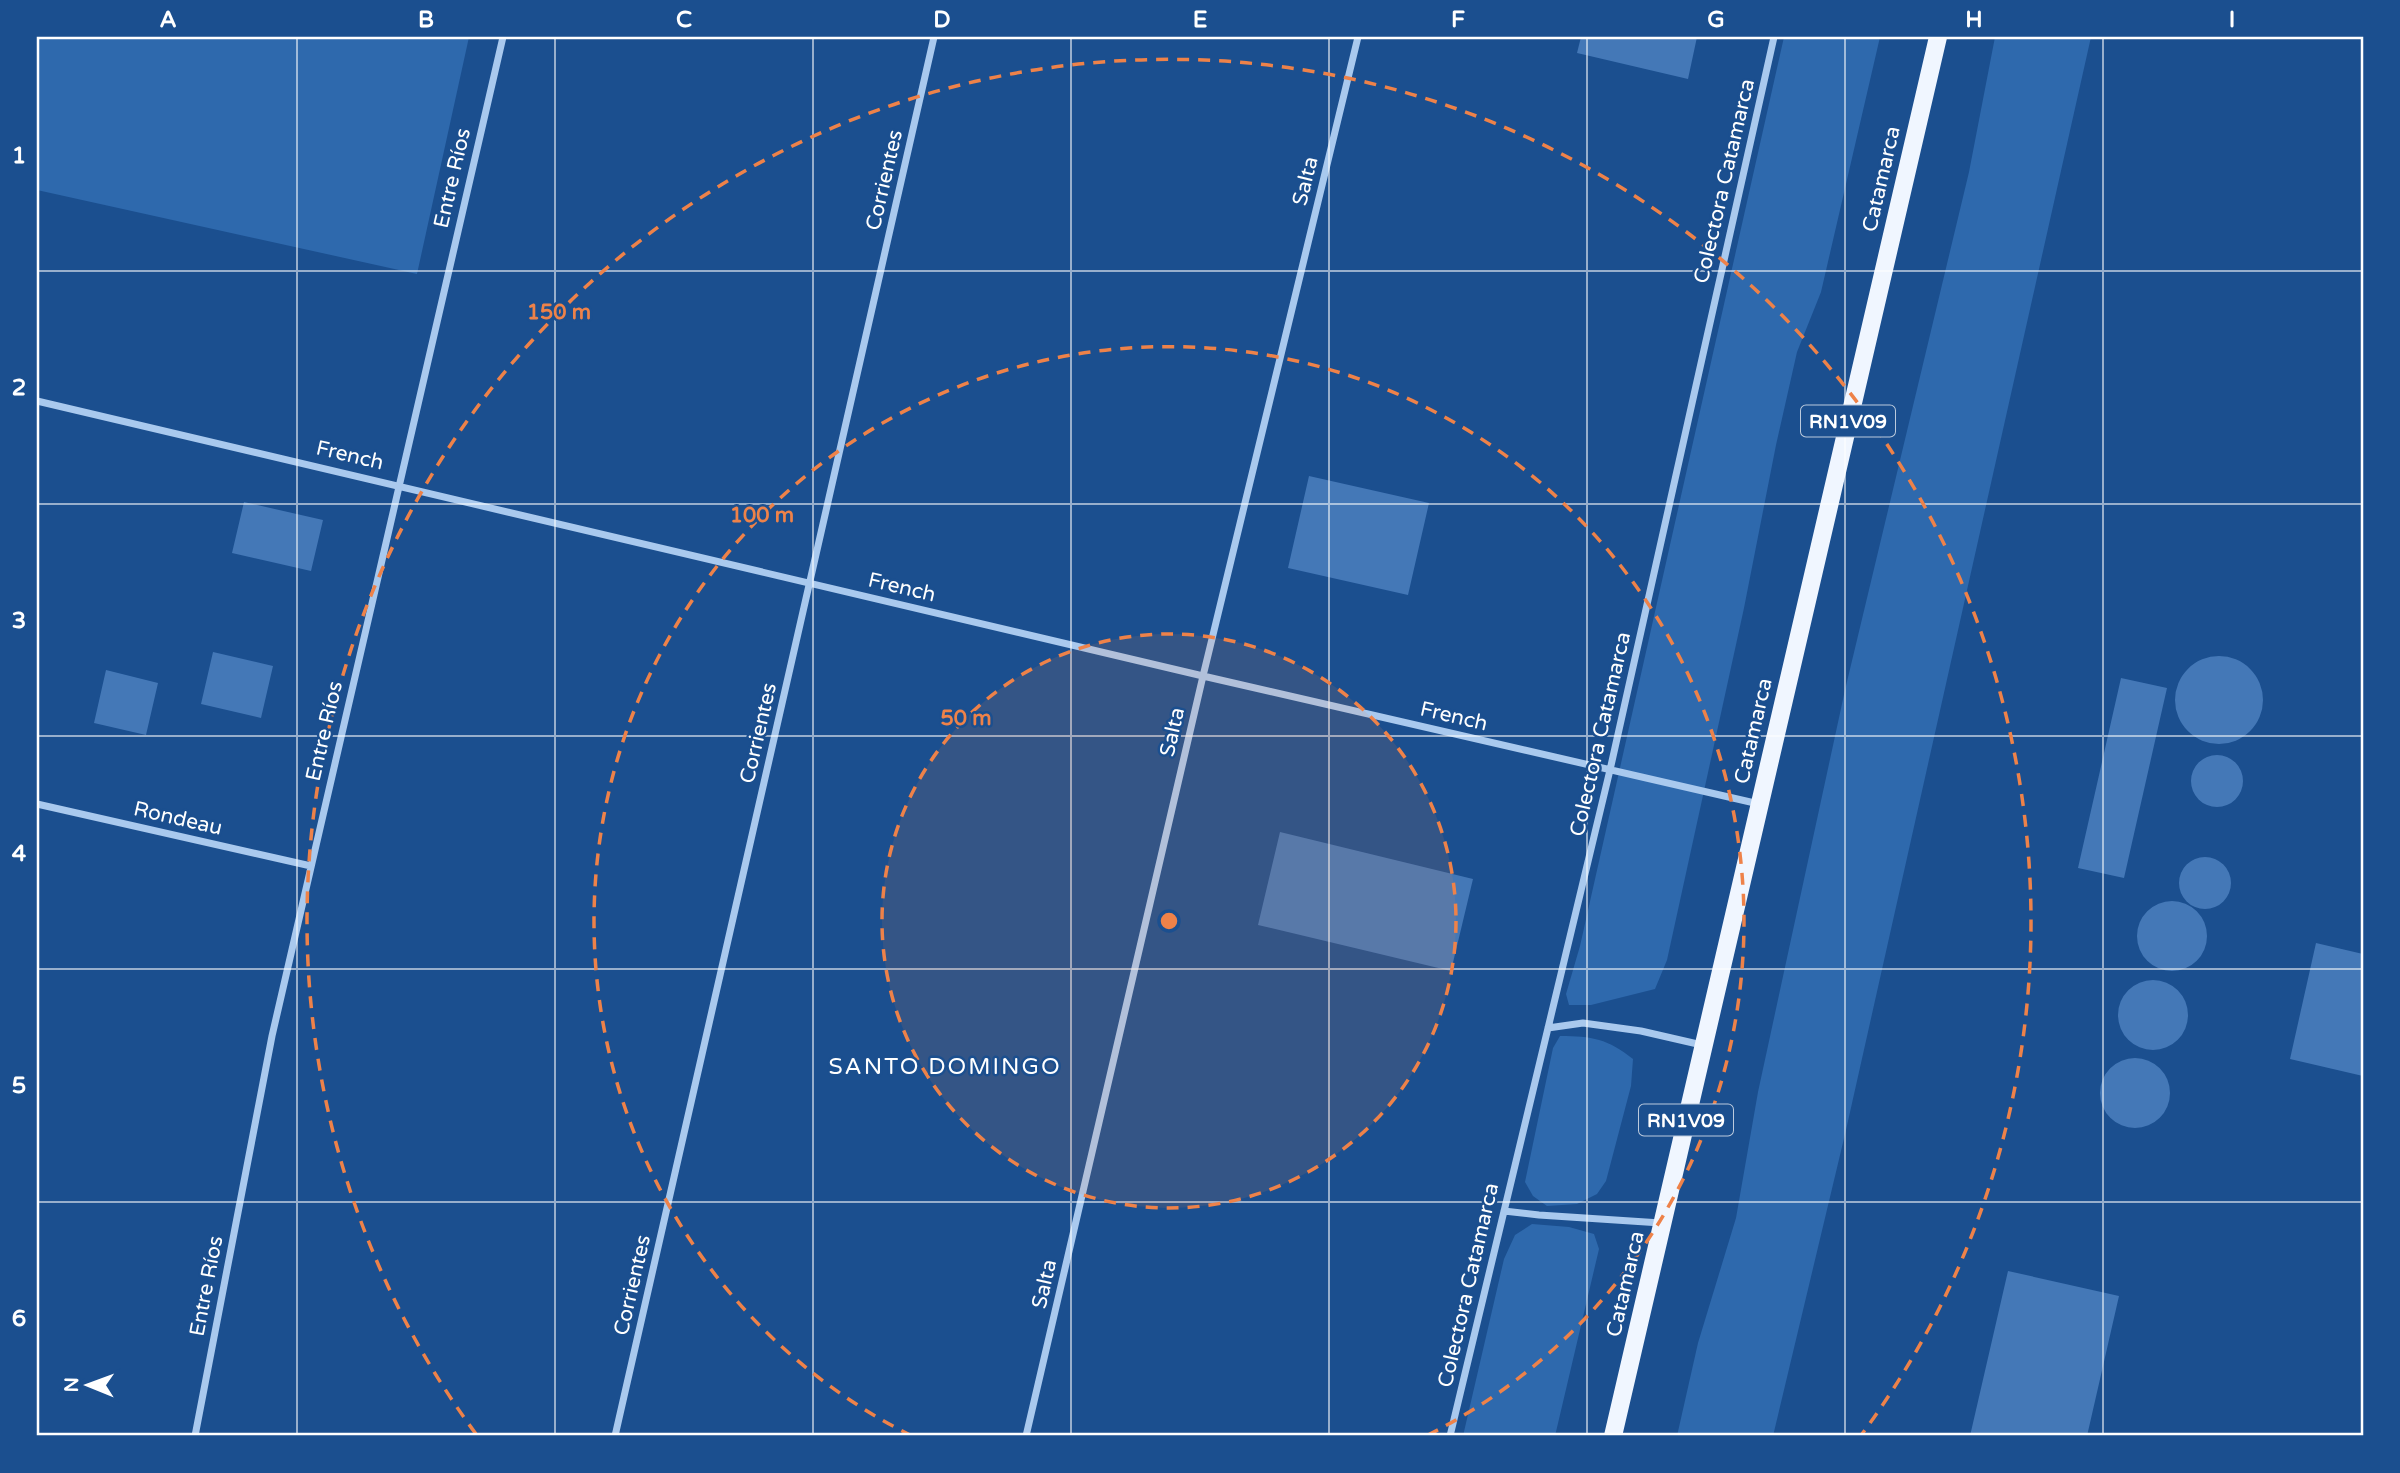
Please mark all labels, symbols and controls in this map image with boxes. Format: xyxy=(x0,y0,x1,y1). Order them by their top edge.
text: A xyxy=(159,6,177,34)
text: B xyxy=(418,6,434,34)
text: C xyxy=(676,6,692,34)
text: D xyxy=(933,6,951,34)
text: E xyxy=(1193,6,1207,34)
text: F xyxy=(1451,6,1465,34)
text: G xyxy=(1707,6,1725,34)
text: H xyxy=(1965,6,1983,34)
text: I xyxy=(2229,6,2235,34)
street label: Colectora Catamarca xyxy=(1689,76,1760,286)
street label: Catamarca xyxy=(1857,124,1906,234)
street label: Entre Ríos xyxy=(429,126,476,231)
street label: Corrientes xyxy=(861,127,908,233)
text: 1 xyxy=(12,142,26,170)
street label: Salta xyxy=(1287,154,1324,208)
text: 150 m xyxy=(527,300,591,325)
text: 2 xyxy=(12,374,26,402)
road number: RN1V09 xyxy=(1801,406,1895,436)
street label: French xyxy=(314,436,386,475)
text: 100 m xyxy=(730,503,794,528)
street label: French xyxy=(866,568,938,607)
text: 3 xyxy=(12,607,26,635)
street label: Colectora Catamarca xyxy=(1565,629,1636,839)
street label: Catamarca xyxy=(1729,676,1778,786)
street label: Entre Ríos xyxy=(301,679,348,784)
street label: Corrientes xyxy=(735,680,782,786)
street label: French xyxy=(1418,697,1490,736)
street label: Salta xyxy=(1155,705,1190,759)
text: 50 m xyxy=(940,706,992,731)
street label: Rondeau xyxy=(131,796,225,841)
text: 4 xyxy=(12,840,27,868)
centre of rings xyxy=(1157,909,1181,933)
district label: SANTO DOMINGO xyxy=(828,1053,1062,1081)
text: 5 xyxy=(12,1072,26,1100)
road number: RN1V09 xyxy=(1639,1104,1733,1136)
street label: Colectora Catamarca xyxy=(1433,1180,1504,1390)
street label: Catamarca xyxy=(1601,1229,1650,1339)
street label: Corrientes xyxy=(609,1232,656,1338)
street label: Entre Ríos xyxy=(184,1234,228,1339)
street label: Salta xyxy=(1027,1257,1062,1311)
text: 6 xyxy=(12,1305,26,1333)
north arrow xyxy=(52,1350,122,1420)
text: N xyxy=(61,1377,83,1393)

